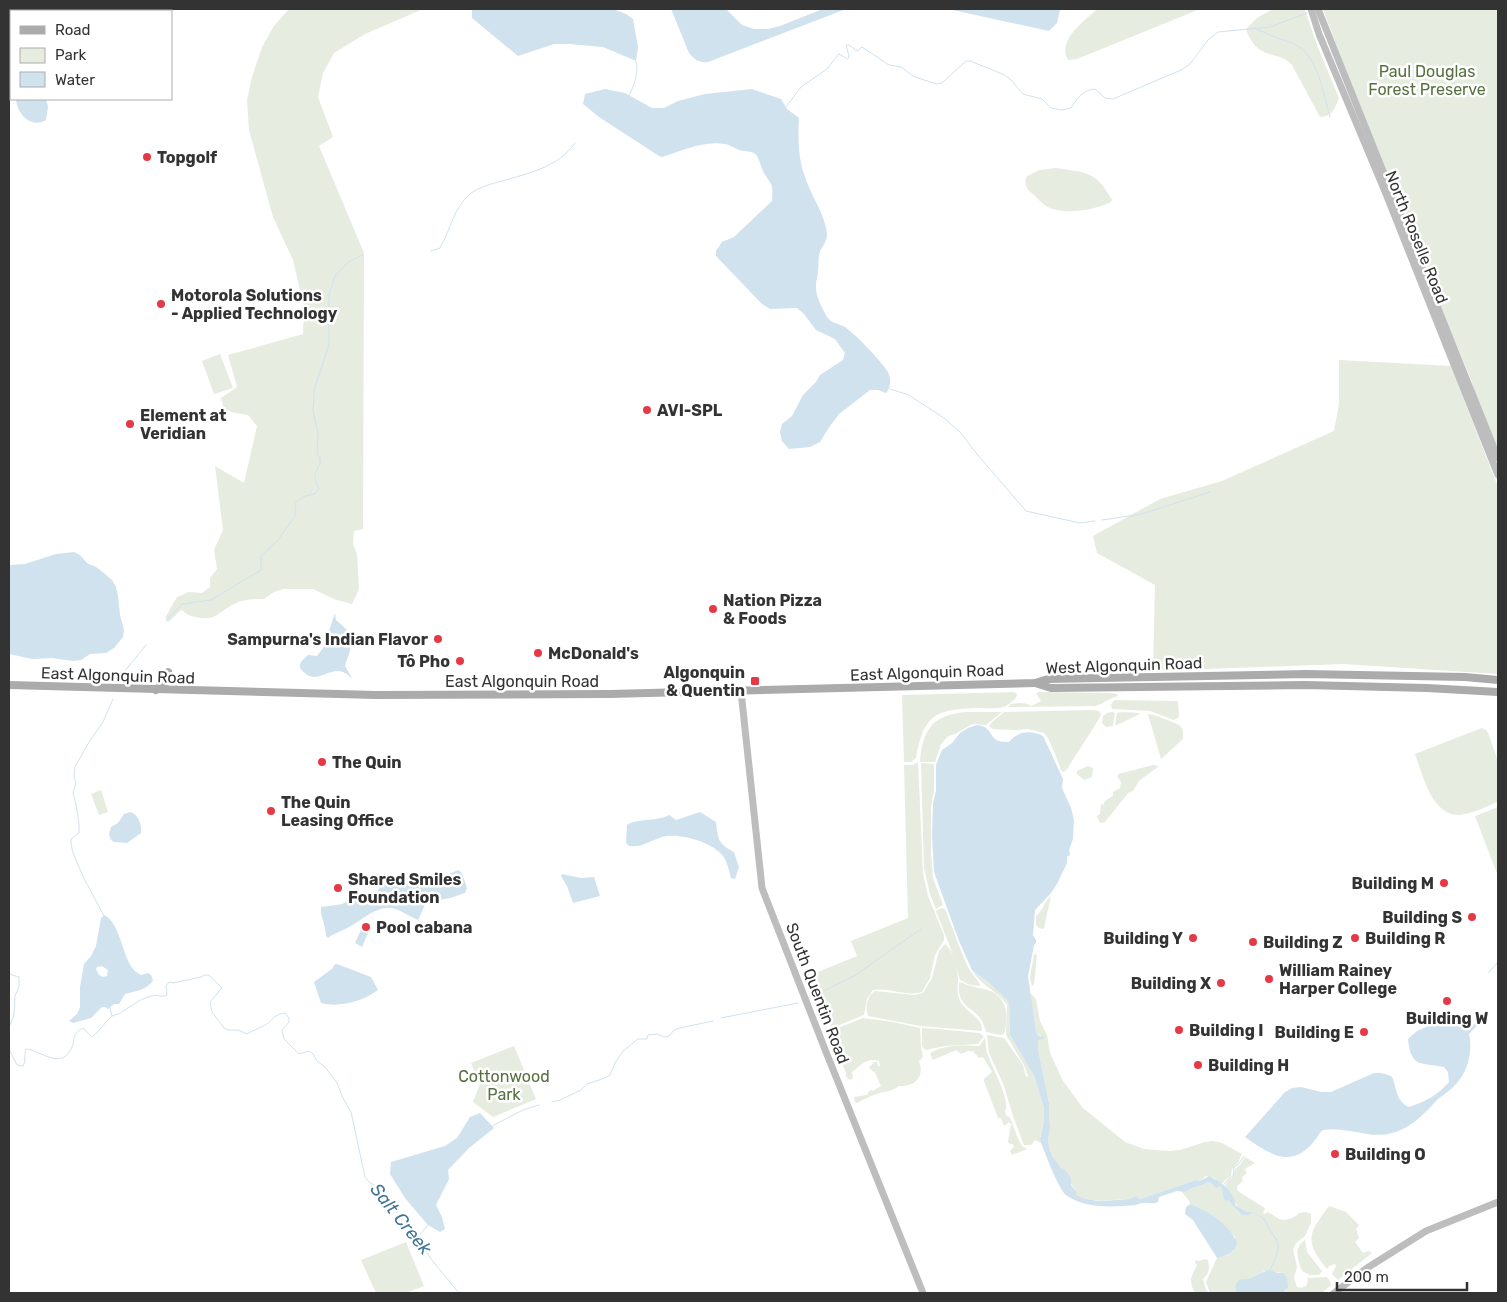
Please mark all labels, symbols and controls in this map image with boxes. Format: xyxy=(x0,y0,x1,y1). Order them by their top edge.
legend xyxy=(10,10,172,100)
text: Road xyxy=(55,21,91,39)
text: Park xyxy=(55,46,86,64)
park label: Paul Douglas Forest Preserve xyxy=(1368,62,1486,99)
text: Water xyxy=(55,71,95,89)
place label: Topgolf xyxy=(157,148,218,167)
marker: Topgolf xyxy=(141,151,153,163)
street label: North Roselle Road xyxy=(1381,168,1452,306)
place label: Motorola Solutions - Applied Technology xyxy=(171,286,338,323)
marker: Motorola Solutions - Applied Technology xyxy=(155,298,167,310)
place label: AVI-SPL xyxy=(657,401,723,420)
marker: AVI-SPL xyxy=(641,404,653,416)
place label: Element at Veridian xyxy=(140,406,227,443)
marker: Element at Veridian xyxy=(124,418,136,430)
place label: Nation Pizza & Foods xyxy=(723,591,822,628)
marker: Nation Pizza & Foods xyxy=(707,603,719,615)
place label: Sampurna's Indian Flavor xyxy=(227,630,429,649)
marker: Sampurna's Indian Flavor xyxy=(432,633,444,645)
place label: McDonald's xyxy=(548,644,639,663)
marker: McDonald's xyxy=(532,647,544,659)
place label: Tô Pho xyxy=(397,652,450,671)
street label: West Algonquin Road xyxy=(1045,653,1203,678)
marker: Tô Pho xyxy=(454,655,466,667)
street label: East Algonquin Road xyxy=(850,660,1004,685)
street label: East Algonquin Road xyxy=(41,663,195,688)
place label: Algonquin & Quentin xyxy=(664,663,745,700)
street label: East Algonquin Road xyxy=(445,672,599,691)
marker: Algonquin & Quentin xyxy=(749,675,761,687)
place label: The Quin xyxy=(332,753,402,772)
marker: The Quin xyxy=(316,756,328,768)
place label: The Quin Leasing Office xyxy=(281,793,394,830)
marker: The Quin Leasing Office xyxy=(265,805,277,817)
place label: Shared Smiles Foundation xyxy=(348,870,462,907)
place label: Building M xyxy=(1352,874,1434,893)
marker: Building M xyxy=(1438,877,1450,889)
marker: Shared Smiles Foundation xyxy=(332,882,344,894)
place label: Building S xyxy=(1382,908,1462,927)
marker: Building S xyxy=(1466,911,1478,923)
place label: Pool cabana xyxy=(376,918,472,937)
street label: South Quentin Road xyxy=(782,920,853,1066)
marker: Pool cabana xyxy=(360,921,372,933)
place label: Building Y xyxy=(1103,929,1183,948)
place label: Building R xyxy=(1365,929,1445,948)
marker: Building Y xyxy=(1187,932,1199,944)
marker: Building R xyxy=(1349,932,1361,944)
place label: Building Z xyxy=(1263,933,1343,952)
marker: Building Z xyxy=(1247,936,1259,948)
place label: William Rainey Harper College xyxy=(1279,961,1397,998)
marker: William Rainey Harper College xyxy=(1263,973,1275,985)
place label: Building X xyxy=(1131,974,1211,993)
marker: Building X xyxy=(1215,977,1227,989)
marker: Building W xyxy=(1441,995,1453,1007)
place label: Building W xyxy=(1406,1009,1488,1028)
place label: Building I xyxy=(1189,1021,1263,1040)
place label: Building E xyxy=(1275,1023,1354,1042)
marker: Building I xyxy=(1173,1024,1185,1036)
marker: Building E xyxy=(1358,1026,1370,1038)
place label: Building H xyxy=(1208,1056,1289,1075)
marker: Building H xyxy=(1192,1059,1204,1071)
park label: Cottonwood Park xyxy=(458,1067,550,1104)
place label: Building O xyxy=(1345,1145,1426,1164)
marker: Building O xyxy=(1329,1148,1341,1160)
water label: Salt Creek xyxy=(366,1179,437,1260)
scale bar xyxy=(1337,1260,1467,1292)
text: 200 m xyxy=(1344,1268,1389,1286)

